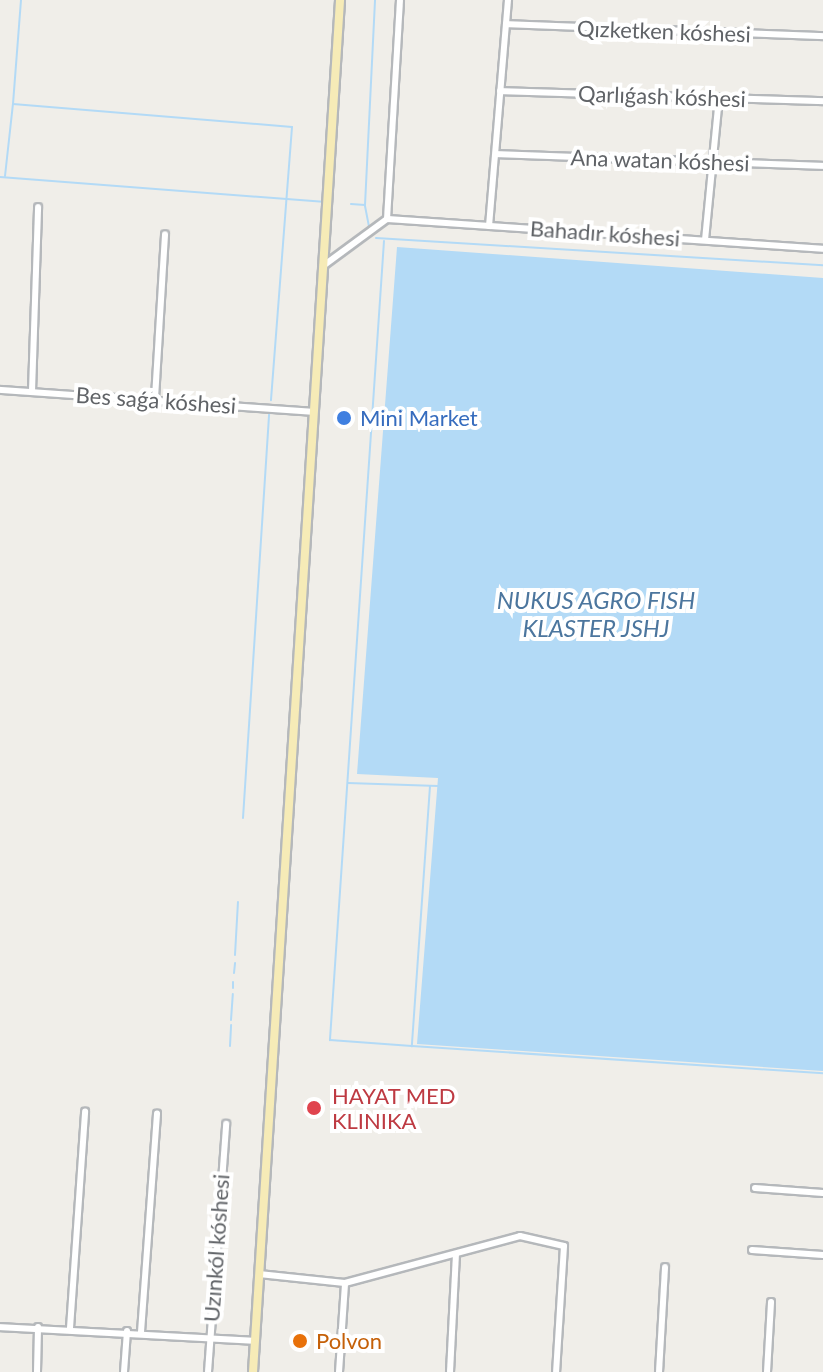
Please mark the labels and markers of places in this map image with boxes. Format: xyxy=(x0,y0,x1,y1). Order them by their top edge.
place label: Mini Market xyxy=(360,405,478,431)
marker: Mini Market xyxy=(335,409,353,427)
place label: HAYAT MED KLINIKA xyxy=(332,1082,456,1134)
marker: HAYAT MED KLINIKA xyxy=(303,1097,325,1119)
place label: Polvon xyxy=(316,1328,382,1354)
marker: Polvon xyxy=(291,1332,309,1350)

